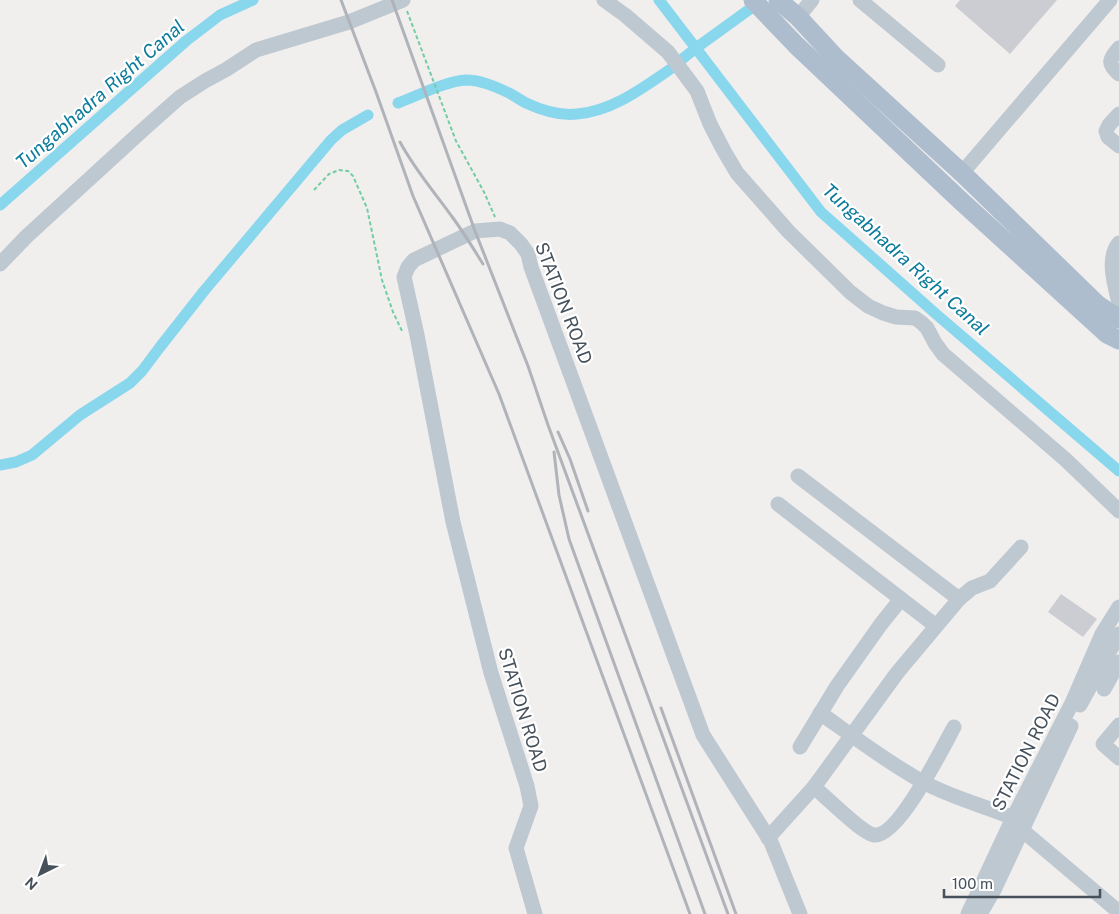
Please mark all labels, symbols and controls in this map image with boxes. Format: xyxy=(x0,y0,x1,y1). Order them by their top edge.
water label: Tungabhadra Right Canal xyxy=(11,15,189,173)
water label: Tungabhadra Right Canal xyxy=(818,179,994,339)
street label: STATION ROAD xyxy=(531,239,597,367)
street label: STATION ROAD xyxy=(494,645,552,775)
street label: STATION ROAD xyxy=(987,690,1065,814)
north arrow xyxy=(15,849,65,899)
scale bar xyxy=(944,866,1100,898)
text: N xyxy=(22,874,41,893)
text: 100 m xyxy=(952,875,993,892)

